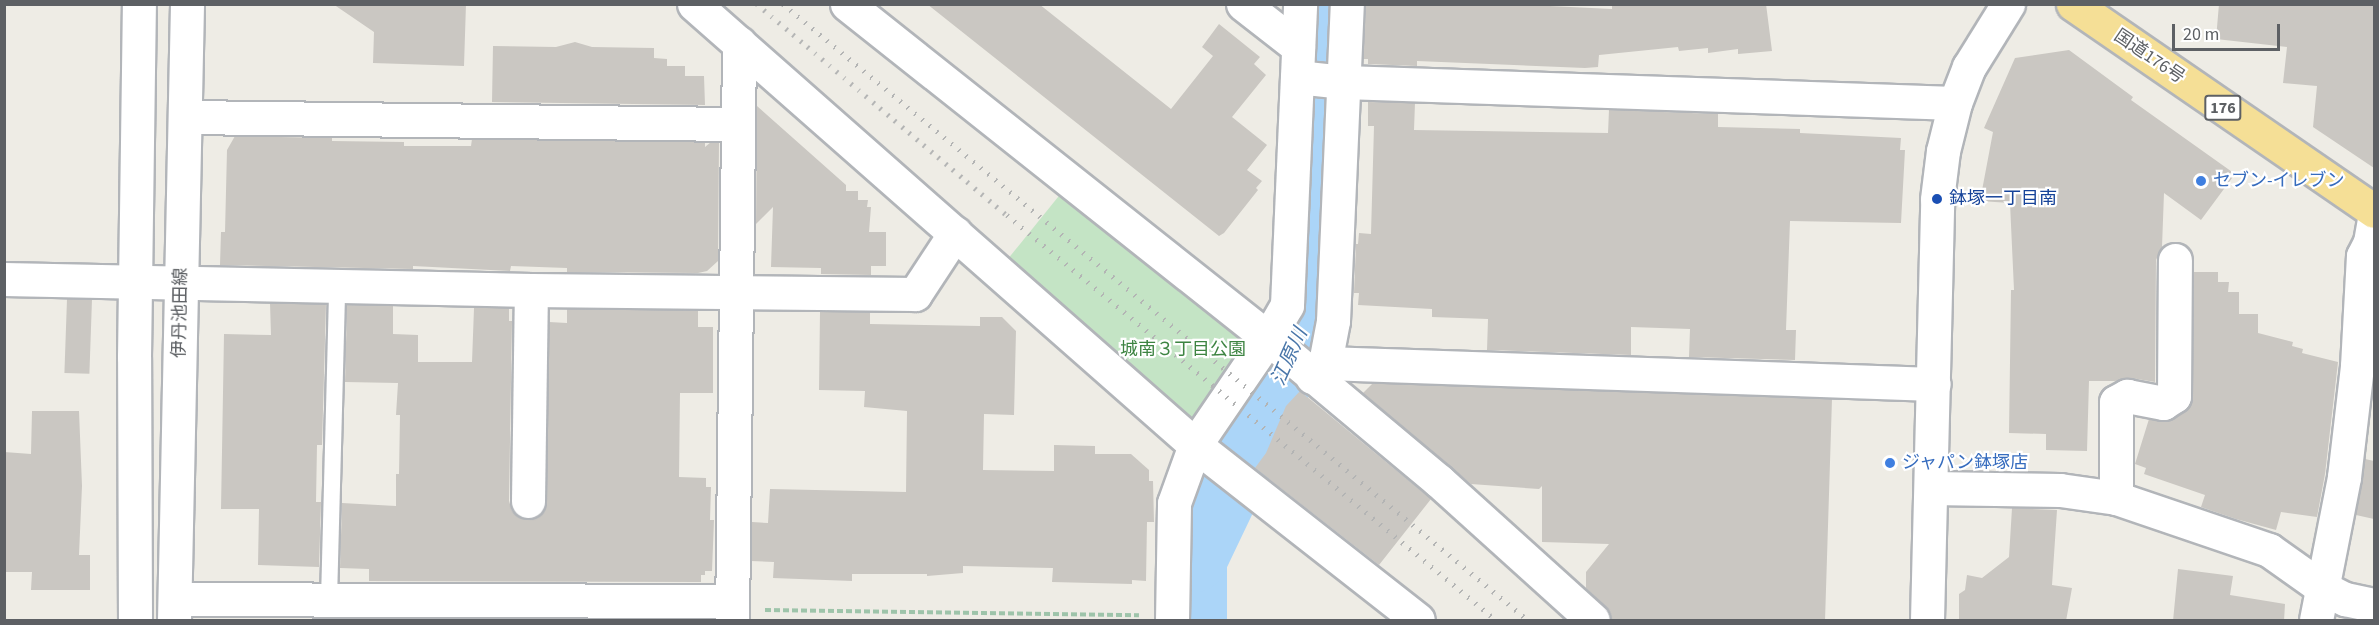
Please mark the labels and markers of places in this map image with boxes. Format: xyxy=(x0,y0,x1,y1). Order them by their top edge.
place label: セブン-イレブン xyxy=(2213,170,2345,192)
marker: セブン-イレブン xyxy=(2194,174,2208,188)
place label: 鉢塚一丁目南 xyxy=(1949,188,2057,210)
marker: 鉢塚一丁目南 xyxy=(1930,192,1944,206)
place label: ジャパン鉢塚店 xyxy=(1902,452,2028,474)
marker: ジャパン鉢塚店 xyxy=(1883,456,1897,470)

